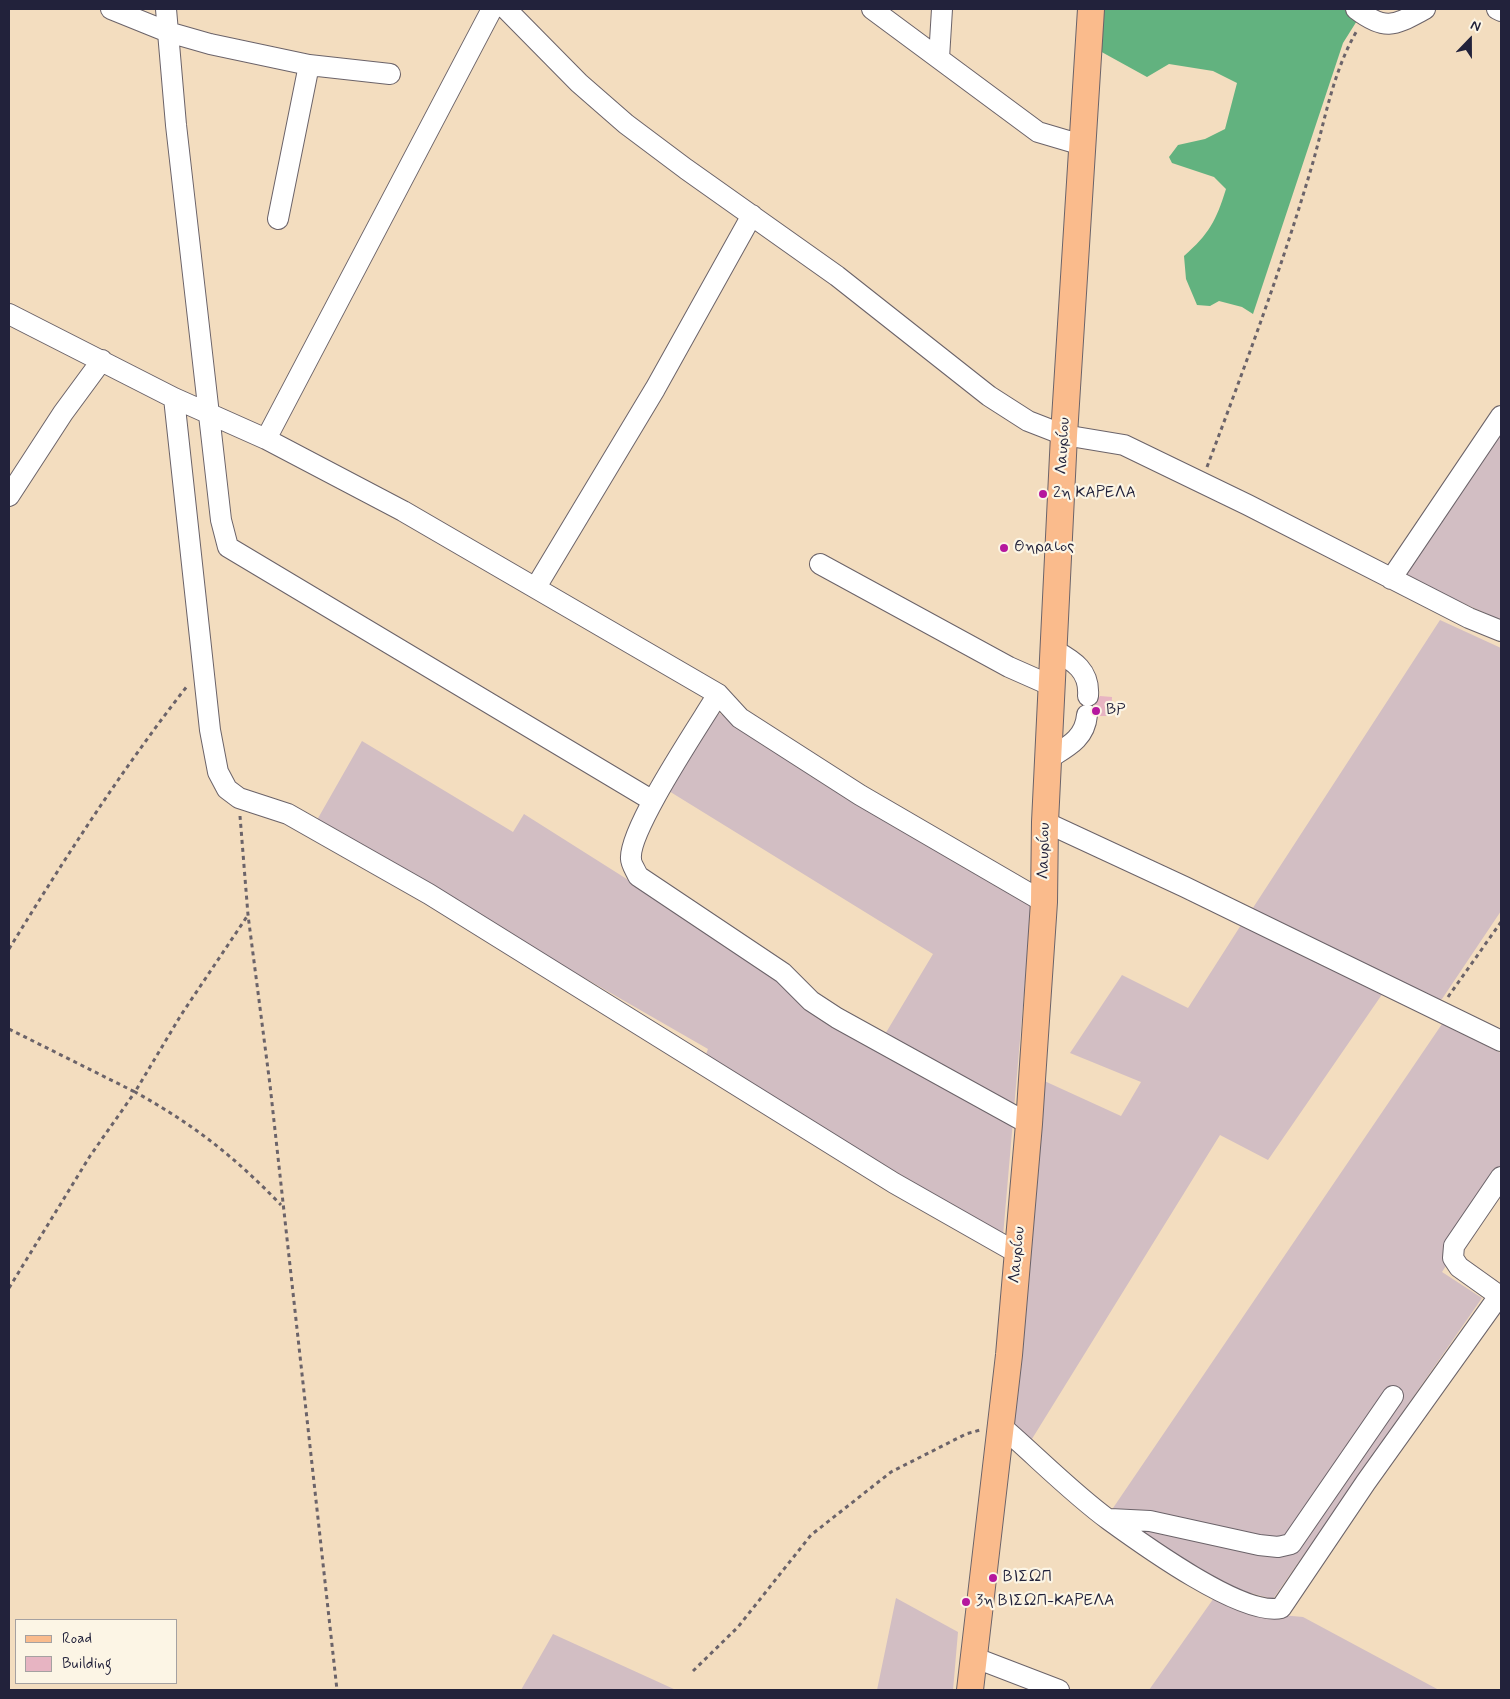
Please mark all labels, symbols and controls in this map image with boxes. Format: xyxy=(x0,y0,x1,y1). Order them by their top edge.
north arrow xyxy=(1445,15,1495,65)
text: N xyxy=(1468,16,1483,36)
street label: Λαυρίου xyxy=(1053,417,1075,475)
place label: 2η ΚΑΡΕΛΑ xyxy=(1053,484,1136,504)
marker: 2η ΚΑΡΕΛΑ xyxy=(1037,488,1049,500)
place label: Θηραιος xyxy=(1014,538,1074,558)
marker: Θηραιος xyxy=(998,542,1010,554)
place label: BP xyxy=(1106,701,1125,721)
marker: BP xyxy=(1090,705,1102,717)
street label: Λαυρίου xyxy=(1035,822,1055,880)
street label: Λαυρίου xyxy=(1006,1226,1030,1284)
place label: ΒΙΣΩΠ xyxy=(1003,1568,1052,1588)
marker: ΒΙΣΩΠ xyxy=(987,1572,999,1584)
place label: 3η ΒΙΣΩΠ-ΚΑΡΕΛΑ xyxy=(976,1592,1114,1612)
marker: 3η ΒΙΣΩΠ-ΚΑΡΕΛΑ xyxy=(960,1596,972,1608)
legend xyxy=(15,1619,178,1684)
text: Road xyxy=(62,1629,92,1649)
text: Building xyxy=(62,1654,112,1674)

